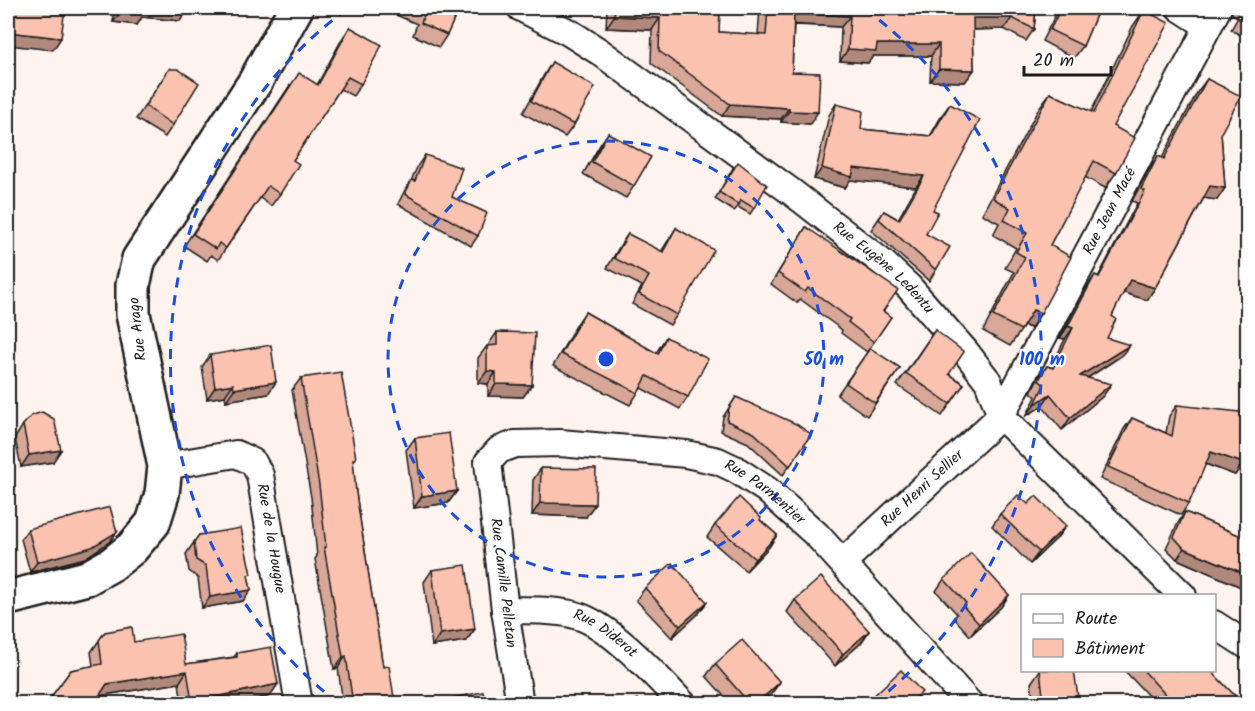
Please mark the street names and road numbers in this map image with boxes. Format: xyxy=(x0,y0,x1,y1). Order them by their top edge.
street label: Rue Jean Macé xyxy=(1077,162,1144,259)
street label: Rue Eugène Ledentu xyxy=(827,216,940,320)
street label: Rue Arago xyxy=(122,296,154,362)
street label: Rue Henri Sellier xyxy=(875,443,970,533)
street label: Rue Parmentier xyxy=(720,453,811,531)
street label: Rue de la Hougue xyxy=(250,482,292,595)
street label: Rue Camille Pelletan xyxy=(483,517,523,649)
street label: Rue Diderot xyxy=(570,603,643,664)

